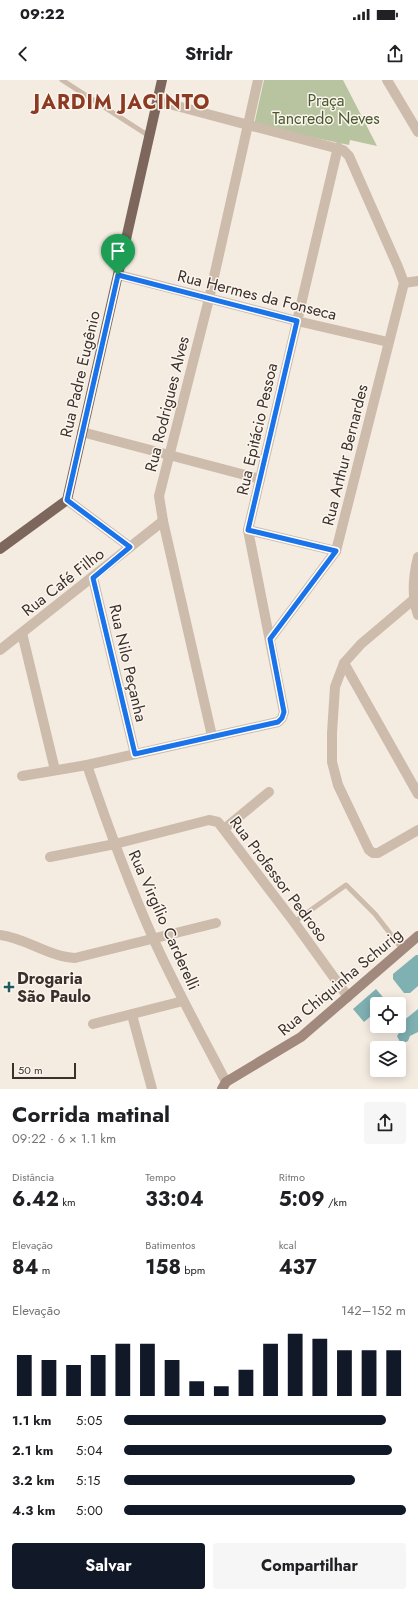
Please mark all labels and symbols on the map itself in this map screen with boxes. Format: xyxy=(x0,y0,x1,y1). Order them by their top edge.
district label: JARDIM JACINTO xyxy=(30,88,210,117)
park label: Praça Tancredo Neves xyxy=(272,89,380,130)
pin xyxy=(101,234,135,275)
street label: Rua Hermes da Fonseca xyxy=(175,264,339,326)
street label: Rua Padre Eugênio xyxy=(54,308,106,439)
street label: Rua Rodrigues Alves xyxy=(139,334,195,474)
street label: Rua Epitácio Pessoa xyxy=(231,361,283,497)
street label: Rua Arthur Bernardes xyxy=(316,382,374,528)
street label: Rua Café Filho xyxy=(17,542,109,622)
street label: Rua Nilo Peçanha xyxy=(103,602,153,724)
street label: Rua Professor Pedroso xyxy=(224,811,334,947)
street label: Rua Virgílio Carderelli xyxy=(123,846,205,994)
street label: Rua Chiquinha Schurig xyxy=(273,923,407,1041)
place label: Drogaria São Paulo xyxy=(17,967,91,1008)
marker: Drogaria São Paulo xyxy=(4,982,14,992)
scale bar xyxy=(12,1061,76,1080)

